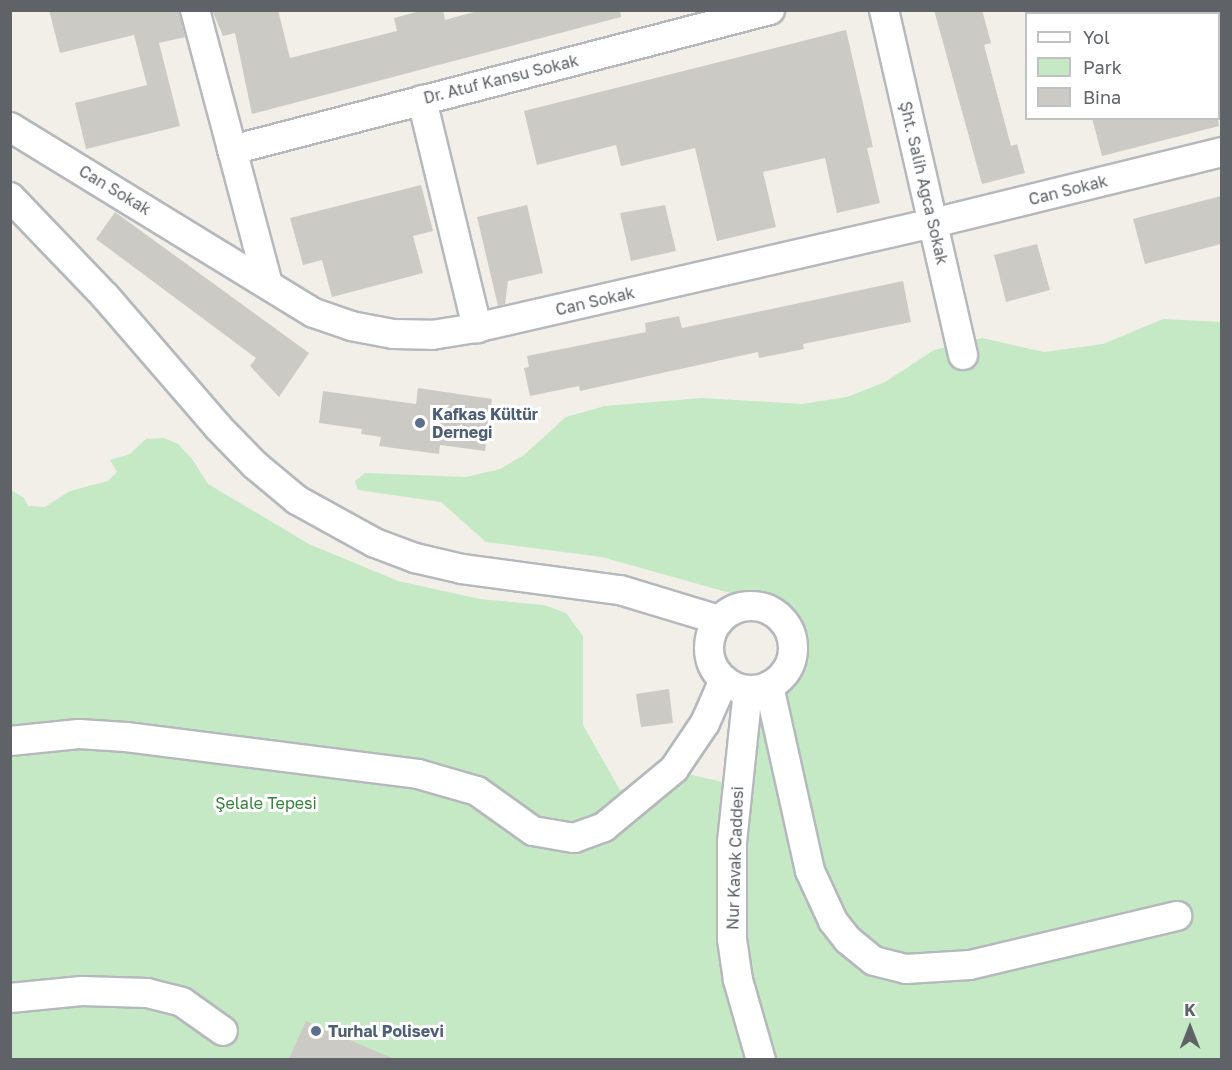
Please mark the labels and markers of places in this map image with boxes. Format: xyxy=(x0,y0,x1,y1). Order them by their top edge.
place label: Kafkas Kültür Derneği xyxy=(432,404,538,442)
marker: Kafkas Kültür Derneği xyxy=(413,416,427,430)
place label: Turhal Polisevi xyxy=(328,1021,444,1041)
marker: Turhal Polisevi xyxy=(309,1024,323,1038)

